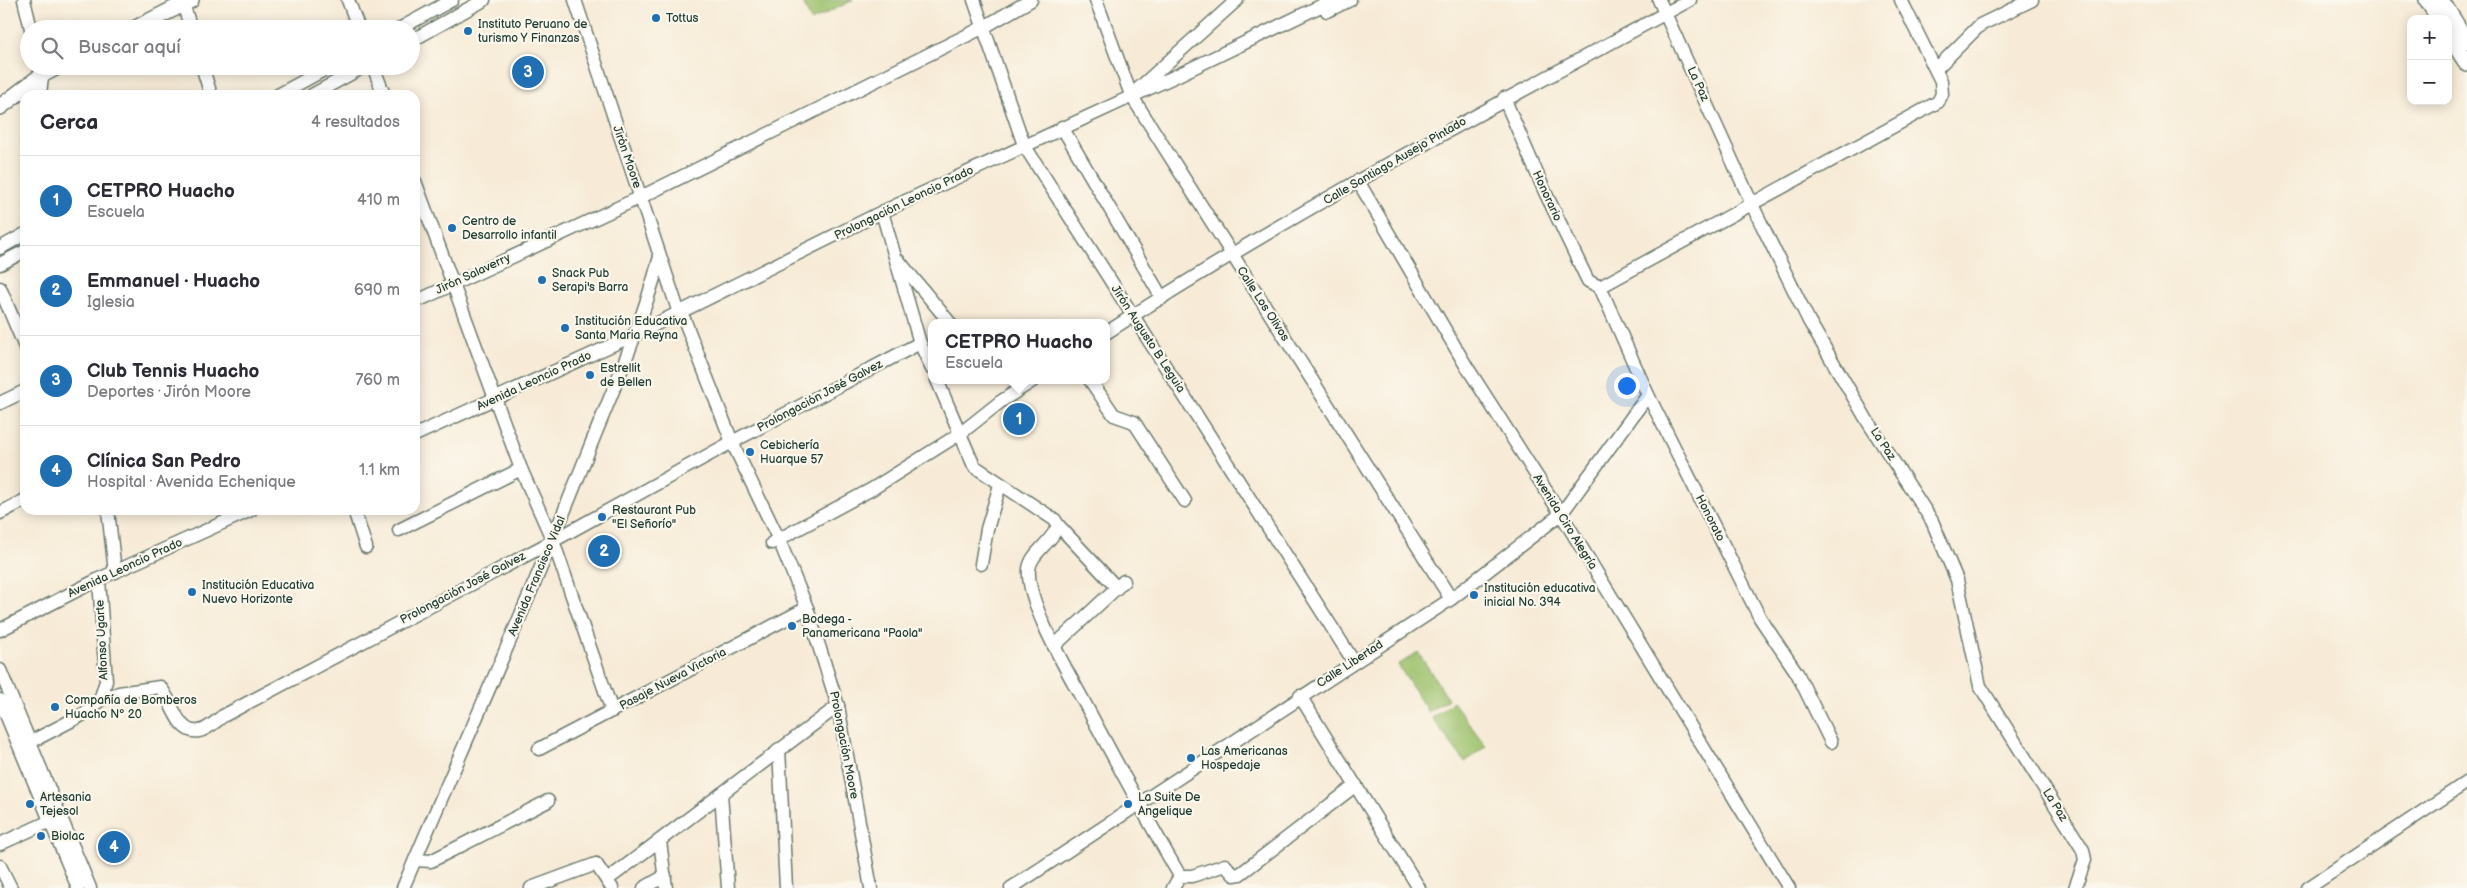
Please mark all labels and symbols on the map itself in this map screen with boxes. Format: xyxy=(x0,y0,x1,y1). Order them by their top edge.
place label: Tottus xyxy=(666,11,699,26)
marker: Tottus xyxy=(650,12,662,24)
place label: Instituto Peruano de turismo Y Finanzas xyxy=(478,17,587,46)
marker: Instituto Peruano de turismo Y Finanzas xyxy=(462,25,474,37)
pin: 3 xyxy=(512,53,544,91)
street label: La Paz xyxy=(1684,64,1713,104)
street label: Calle Santiago Ausejo Pintado xyxy=(1321,114,1469,208)
street label: Jirón Moore xyxy=(609,124,645,190)
street label: Prolongación Leoncio Prado xyxy=(832,163,976,243)
street label: Honorario xyxy=(1529,168,1565,224)
place label: Centro de Desarrollo infantil xyxy=(462,214,557,243)
marker: Centro de Desarrollo infantil xyxy=(446,222,458,234)
street label: Jirón Salaverry xyxy=(433,250,513,298)
street label: Calle Los Olivos xyxy=(1233,264,1293,344)
place label: Snack Pub Serapi's Barra xyxy=(552,266,629,295)
marker: Snack Pub Serapi's Barra xyxy=(536,274,548,286)
street label: Jirón Augusto B Leguia xyxy=(1108,282,1189,396)
place label: Institución Educativa Santa Maria Reyna xyxy=(575,314,688,343)
marker: Institución Educativa Santa Maria Reyna xyxy=(559,322,571,334)
street label: Avenida Leoncio Prado xyxy=(474,348,594,414)
street label: Prolongación José Galvez xyxy=(755,356,886,435)
place label: Estrellit de Bellen xyxy=(600,361,652,390)
marker: Estrellit de Bellen xyxy=(584,369,596,381)
your location xyxy=(1614,373,1640,399)
pin: 1 xyxy=(1003,400,1035,438)
street label: La Paz xyxy=(1867,425,1899,463)
place label: Cebichería Huarque 57 xyxy=(760,438,823,467)
marker: Cebichería Huarque 57 xyxy=(744,446,756,458)
street label: Avenida Ciro Alegría xyxy=(1530,472,1601,573)
street label: Honorato xyxy=(1692,492,1728,544)
place label: Restaurant Pub "El Señorío" xyxy=(612,503,696,532)
marker: Restaurant Pub "El Señorío" xyxy=(596,511,608,523)
street label: Avenida Francisco Vidal xyxy=(505,514,569,638)
pin: 2 xyxy=(588,532,620,570)
street label: Avenida Leoncio Prado xyxy=(65,535,185,601)
street label: Prolongación José Galvez xyxy=(398,548,529,627)
place label: Institución Educativa Nuevo Horizonte xyxy=(202,578,315,607)
place label: Institución educativa inicial No. 394 xyxy=(1484,581,1596,610)
marker: Institución Educativa Nuevo Horizonte xyxy=(186,586,198,598)
marker: Institución educativa inicial No. 394 xyxy=(1468,589,1480,601)
street label: Alfonso Ugarte xyxy=(92,600,112,680)
place label: Bodega - Panamericana "Paola" xyxy=(802,612,923,641)
marker: Bodega - Panamericana "Paola" xyxy=(786,620,798,632)
street label: Calle Libertad xyxy=(1314,637,1386,691)
street label: Pasaje Nueva Victoria xyxy=(617,644,729,713)
street label: Prolongación Moore xyxy=(826,690,862,800)
place label: Compañía de Bomberos Huacho Nº 20 xyxy=(65,693,197,722)
marker: Compañía de Bomberos Huacho Nº 20 xyxy=(49,701,61,713)
place label: Las Americanas Hospedaje xyxy=(1201,744,1288,773)
marker: Las Americanas Hospedaje xyxy=(1185,752,1197,764)
street label: La Paz xyxy=(2039,786,2071,825)
place label: Artesania Tejesol xyxy=(40,790,92,819)
place label: La Suite De Angelique xyxy=(1138,790,1200,819)
marker: Artesania Tejesol xyxy=(24,798,36,810)
marker: La Suite De Angelique xyxy=(1122,798,1134,810)
pin: 4 xyxy=(98,828,130,866)
place label: Biolac xyxy=(51,829,85,844)
marker: Biolac xyxy=(35,830,47,842)

